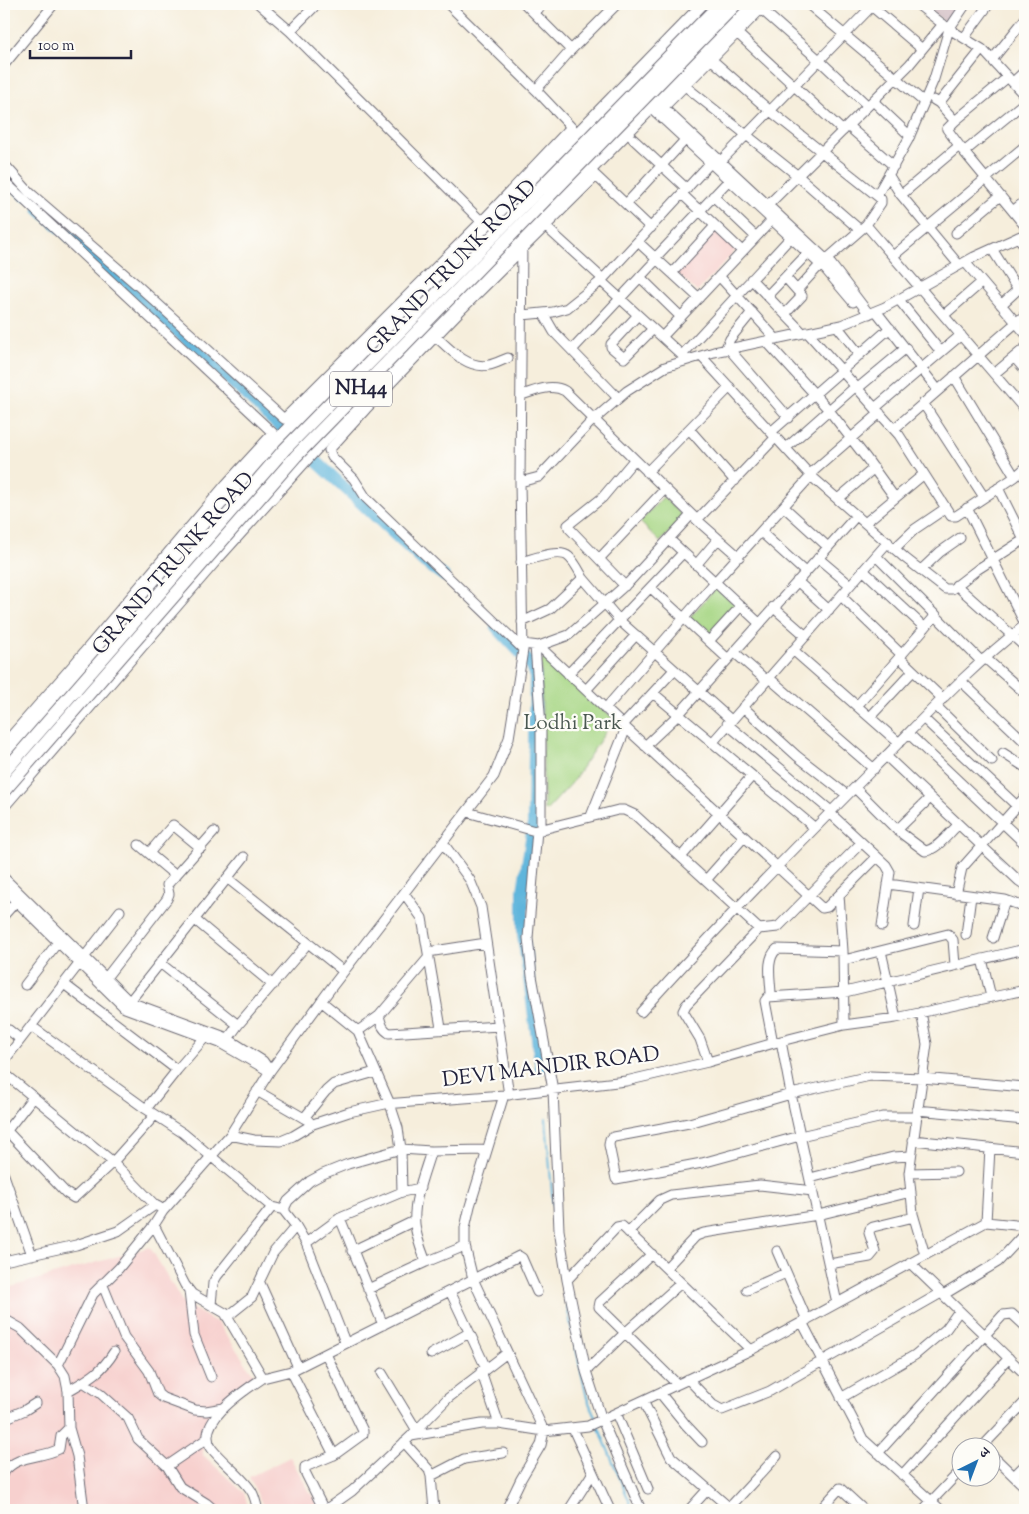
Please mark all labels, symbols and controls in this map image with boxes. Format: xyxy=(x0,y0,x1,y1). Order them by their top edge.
scale bar xyxy=(30,28,131,60)
text: 100 m xyxy=(38,36,75,57)
street label: GRAND TRUNK ROAD xyxy=(360,173,544,363)
road number: NH44 xyxy=(330,372,392,406)
street label: GRAND TRUNK ROAD xyxy=(86,466,262,662)
park label: Lodhi Park xyxy=(524,709,623,739)
street label: DEVI MANDIR ROAD xyxy=(441,1040,661,1096)
north arrow xyxy=(952,1436,1002,1486)
text: उ xyxy=(973,1443,993,1464)

